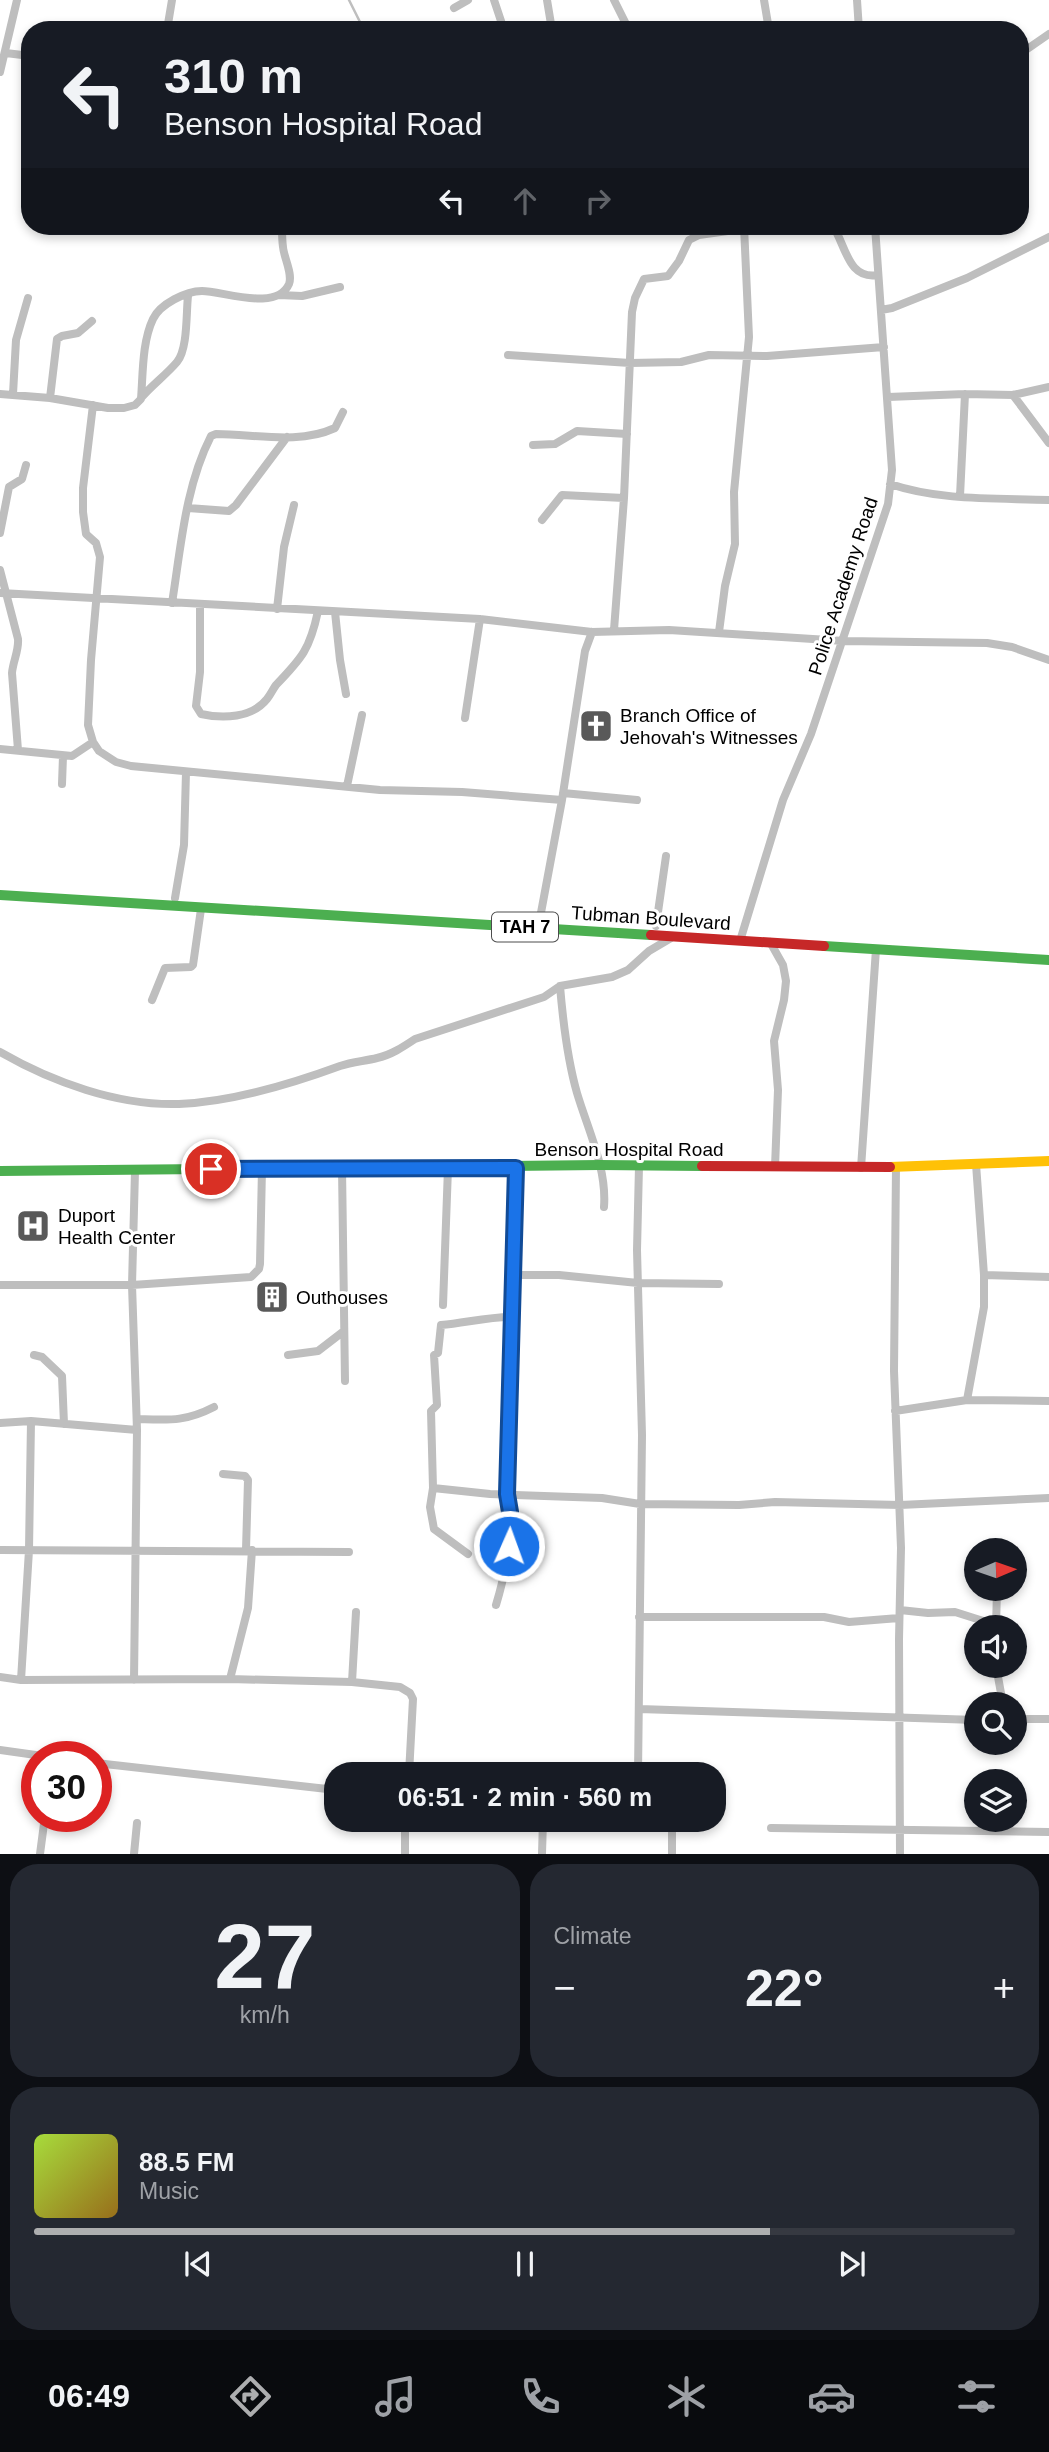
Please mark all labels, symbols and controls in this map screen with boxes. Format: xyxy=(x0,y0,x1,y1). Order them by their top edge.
icon: left xyxy=(49,49,140,140)
text: 310 m xyxy=(164,49,303,103)
text: Benson Hospital Road xyxy=(164,106,482,142)
icon: left xyxy=(433,182,471,220)
icon: ahead xyxy=(506,182,544,220)
icon: right xyxy=(579,182,617,220)
street label: Police Academy Road xyxy=(804,494,882,678)
place label: Branch Office of Jehovah's Witnesses xyxy=(620,705,798,748)
church icon: Branch Office of Jehovah's Witnesses xyxy=(577,707,615,745)
street label: Tubman Boulevard xyxy=(571,902,731,934)
road number: TAH 7 xyxy=(492,912,558,942)
pin xyxy=(181,1139,241,1199)
street label: Benson Hospital Road xyxy=(534,1139,724,1160)
icon: arrive xyxy=(192,1150,230,1188)
place label: Duport Health Center xyxy=(58,1205,176,1248)
hospital icon: Duport Health Center xyxy=(14,1207,52,1245)
building icon: Outhouses xyxy=(253,1278,291,1316)
place label: Outhouses xyxy=(296,1287,388,1308)
position arrow xyxy=(472,1509,546,1583)
north arrow xyxy=(964,1538,1027,1601)
map controls xyxy=(964,1538,1027,1832)
button: sound xyxy=(964,1615,1027,1678)
button: search xyxy=(964,1692,1027,1755)
speed limit sign: 30 xyxy=(21,1741,112,1832)
button: layers xyxy=(964,1769,1027,1832)
text: 06:51 · 2 min · 560 m xyxy=(398,1782,652,1812)
text: 27 xyxy=(214,1906,315,2007)
text: Climate xyxy=(554,1923,631,1949)
text: 22° xyxy=(745,1959,824,2017)
text: − xyxy=(554,1967,576,2009)
text: + xyxy=(993,1967,1015,2009)
text: km/h xyxy=(240,2002,290,2028)
text: 88.5 FM xyxy=(139,2147,234,2177)
text: Music xyxy=(139,2178,199,2204)
icon: previous xyxy=(179,2245,217,2283)
icon: pause xyxy=(506,2245,544,2283)
icon: next xyxy=(833,2245,871,2283)
icon: directions xyxy=(226,2372,275,2421)
icon: music xyxy=(371,2372,420,2421)
icon: phone xyxy=(516,2372,565,2421)
icon: climate xyxy=(662,2372,711,2421)
icon: car xyxy=(807,2372,856,2421)
icon: filters xyxy=(952,2372,1001,2421)
text: 06:49 xyxy=(48,2378,130,2414)

